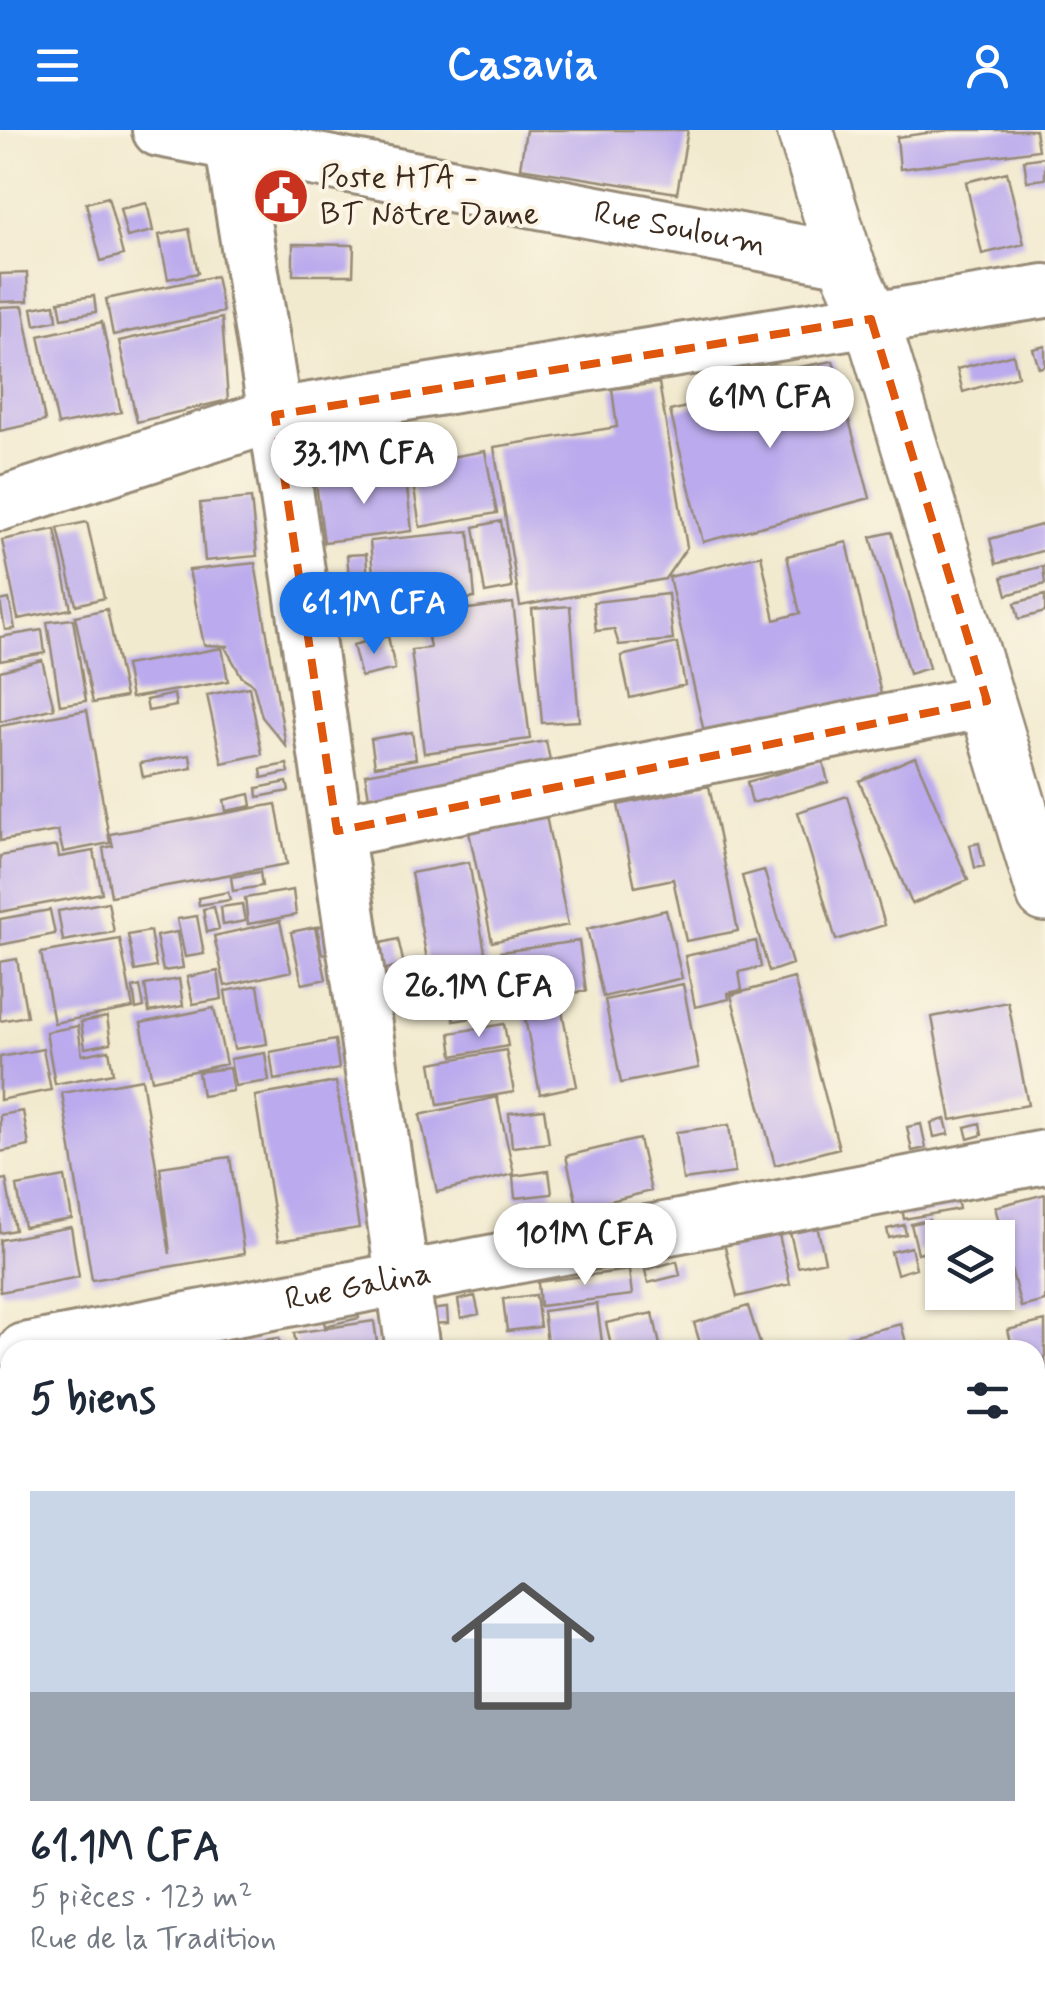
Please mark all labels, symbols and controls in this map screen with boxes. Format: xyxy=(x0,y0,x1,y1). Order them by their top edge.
text: Casavia xyxy=(447,36,598,95)
icon: menu xyxy=(30,38,85,93)
icon: person xyxy=(960,38,1015,93)
place label: Poste HTA - BT Nôtre Dame xyxy=(320,157,539,236)
public building icon: Poste HTA - BT Nôtre Dame xyxy=(251,166,311,226)
street label: Rue Souloum xyxy=(590,192,769,266)
pin: 61M CFA xyxy=(678,366,862,451)
text: 61M CFA xyxy=(708,377,832,419)
pin: 33.1M CFA xyxy=(250,422,478,507)
text: 33.1M CFA xyxy=(293,433,435,475)
pin: 61.1M CFA xyxy=(260,572,488,657)
text: 61.1M CFA xyxy=(301,583,447,625)
pin: 26.1M CFA xyxy=(365,955,593,1040)
text: 26.1M CFA xyxy=(405,966,553,1008)
pin: 101M CFA xyxy=(482,1203,688,1288)
text: 101M CFA xyxy=(515,1214,655,1256)
map controls xyxy=(925,1220,1015,1310)
button: layers xyxy=(925,1220,1015,1310)
street label: Rue Galina xyxy=(282,1252,435,1321)
text: 5 biens xyxy=(30,1373,156,1428)
icon: filters xyxy=(960,1373,1015,1428)
icon: home xyxy=(433,1556,613,1736)
text: 61.1M CFA xyxy=(30,1821,220,1876)
text: 5 pièces · 123 m² xyxy=(30,1876,252,1918)
text: Rue de la Tradition xyxy=(30,1918,276,1960)

